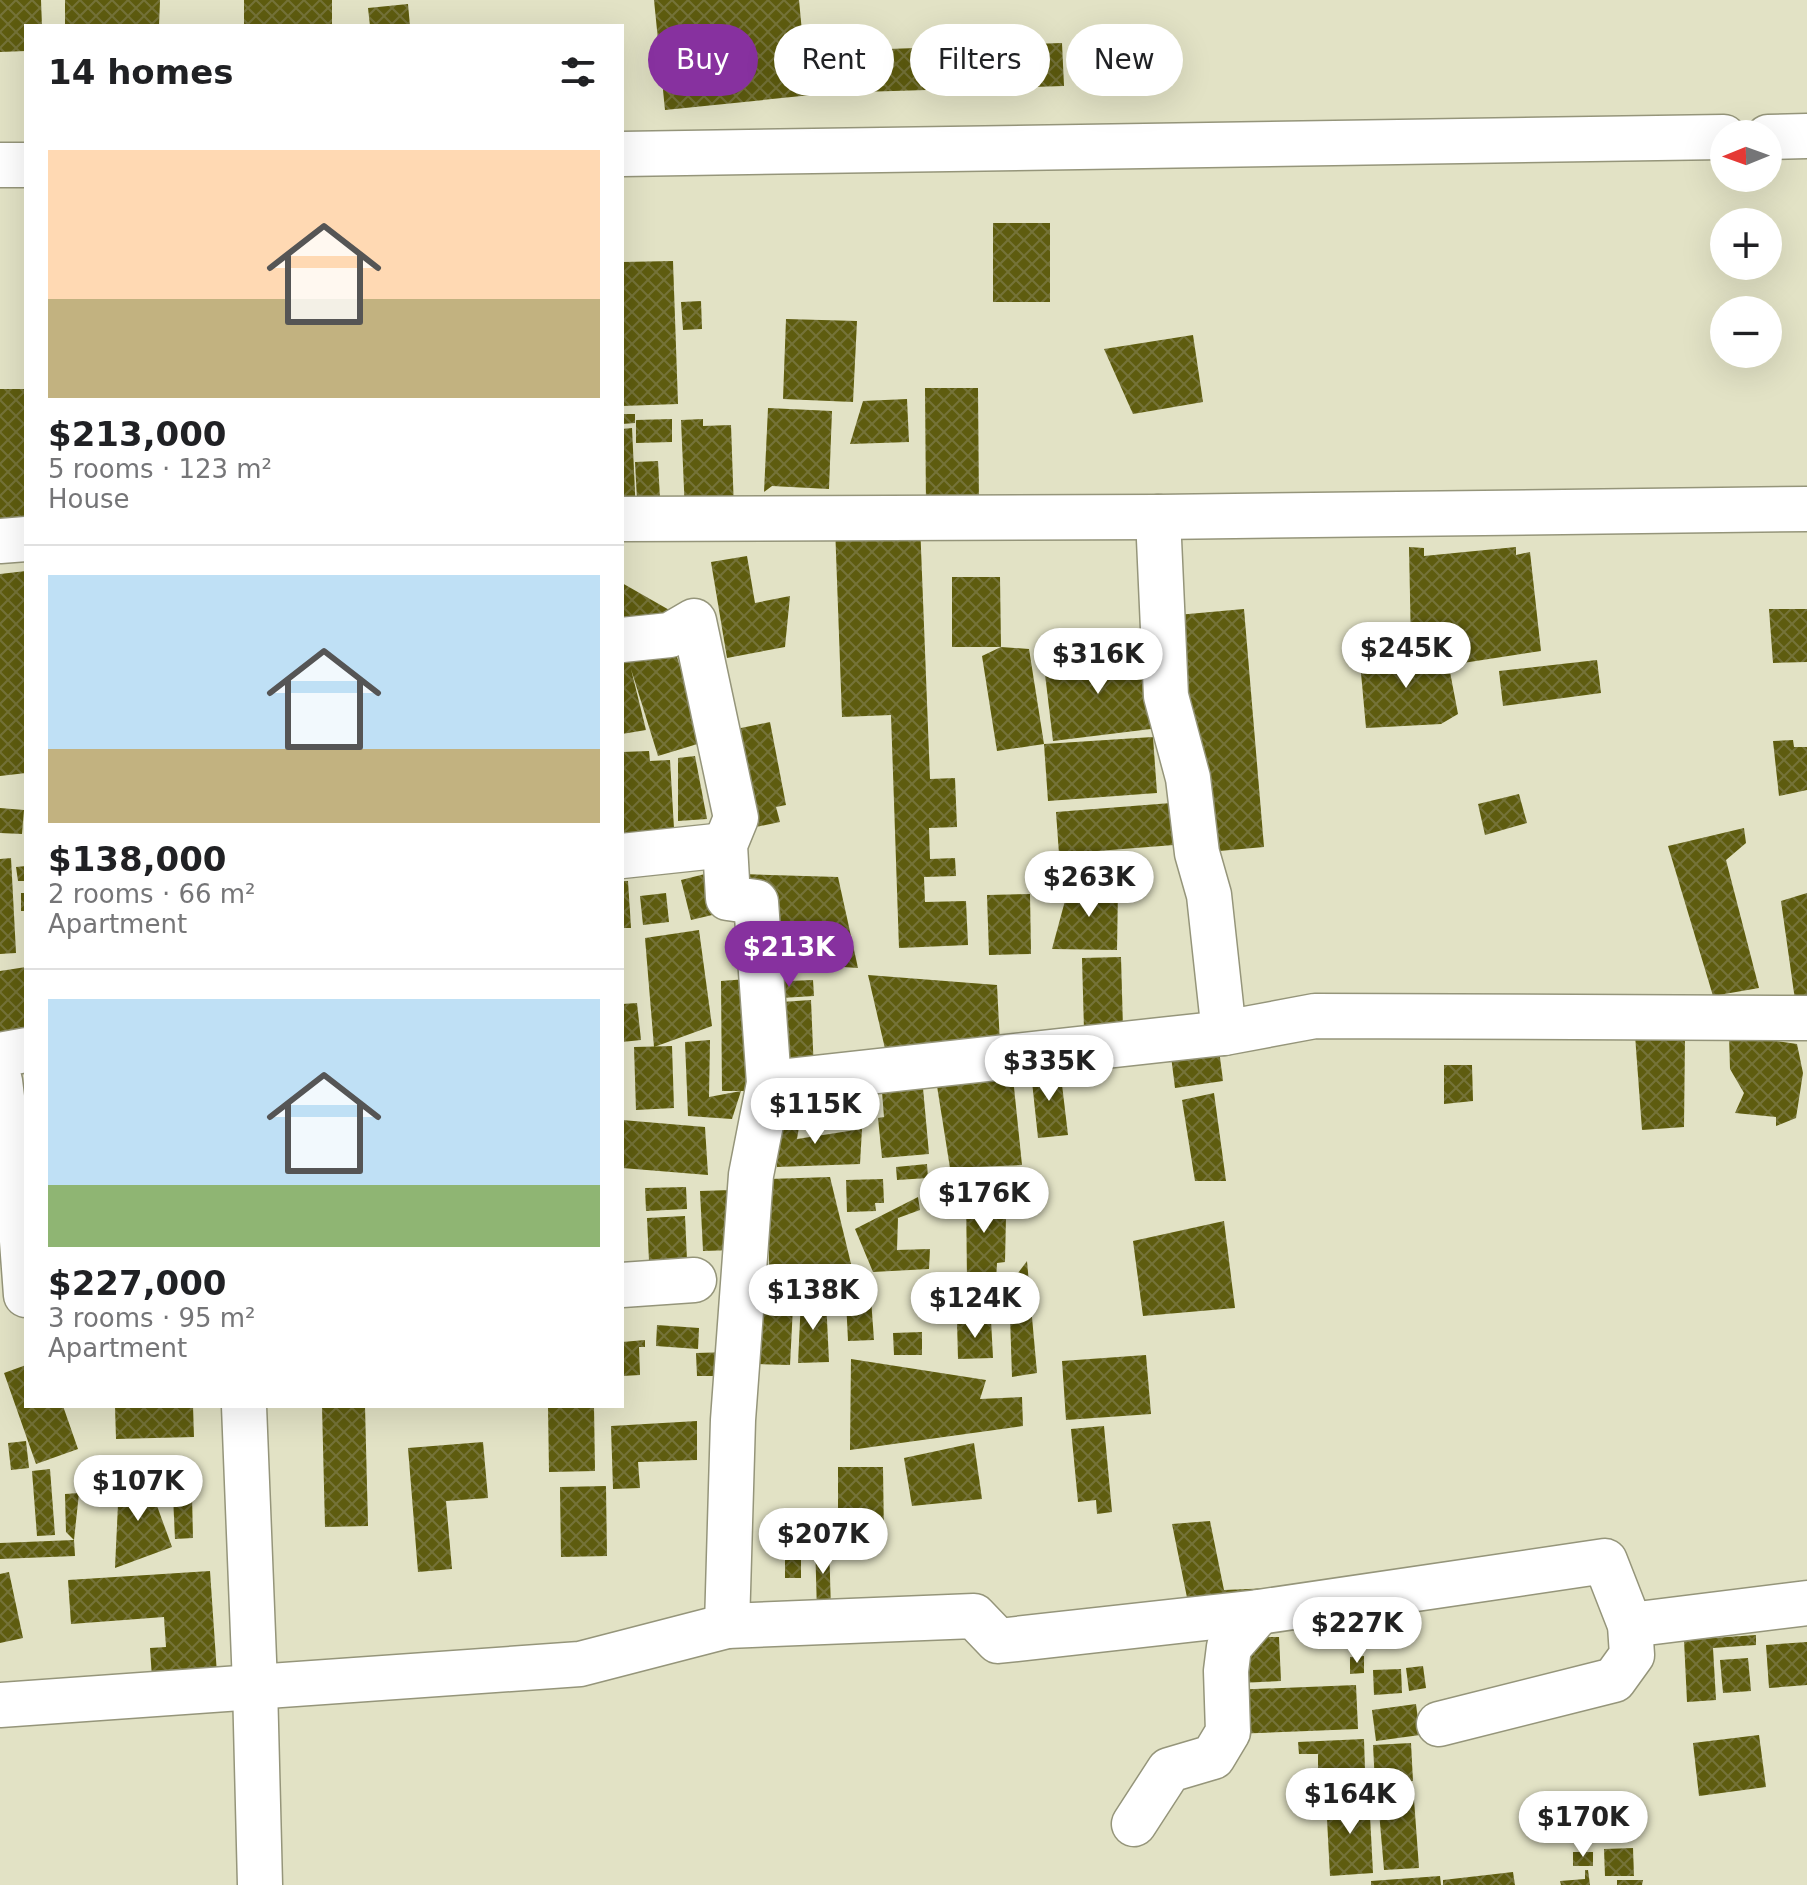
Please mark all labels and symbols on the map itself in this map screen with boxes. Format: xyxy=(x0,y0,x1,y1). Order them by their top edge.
north arrow xyxy=(1710,120,1782,192)
pin: $245K xyxy=(1350,622,1462,690)
pin: $316K xyxy=(1042,628,1154,696)
pin: $263K xyxy=(1033,851,1145,919)
pin: $213K xyxy=(733,921,845,989)
pin: $335K xyxy=(993,1035,1105,1103)
pin: $115K xyxy=(759,1078,871,1146)
pin: $176K xyxy=(928,1167,1040,1235)
pin: $138K xyxy=(757,1264,869,1332)
pin: $124K xyxy=(919,1272,1031,1340)
pin: $107K xyxy=(82,1455,194,1523)
pin: $207K xyxy=(767,1508,879,1576)
pin: $227K xyxy=(1301,1597,1413,1665)
pin: $164K xyxy=(1294,1768,1406,1836)
pin: $170K xyxy=(1527,1791,1639,1859)

